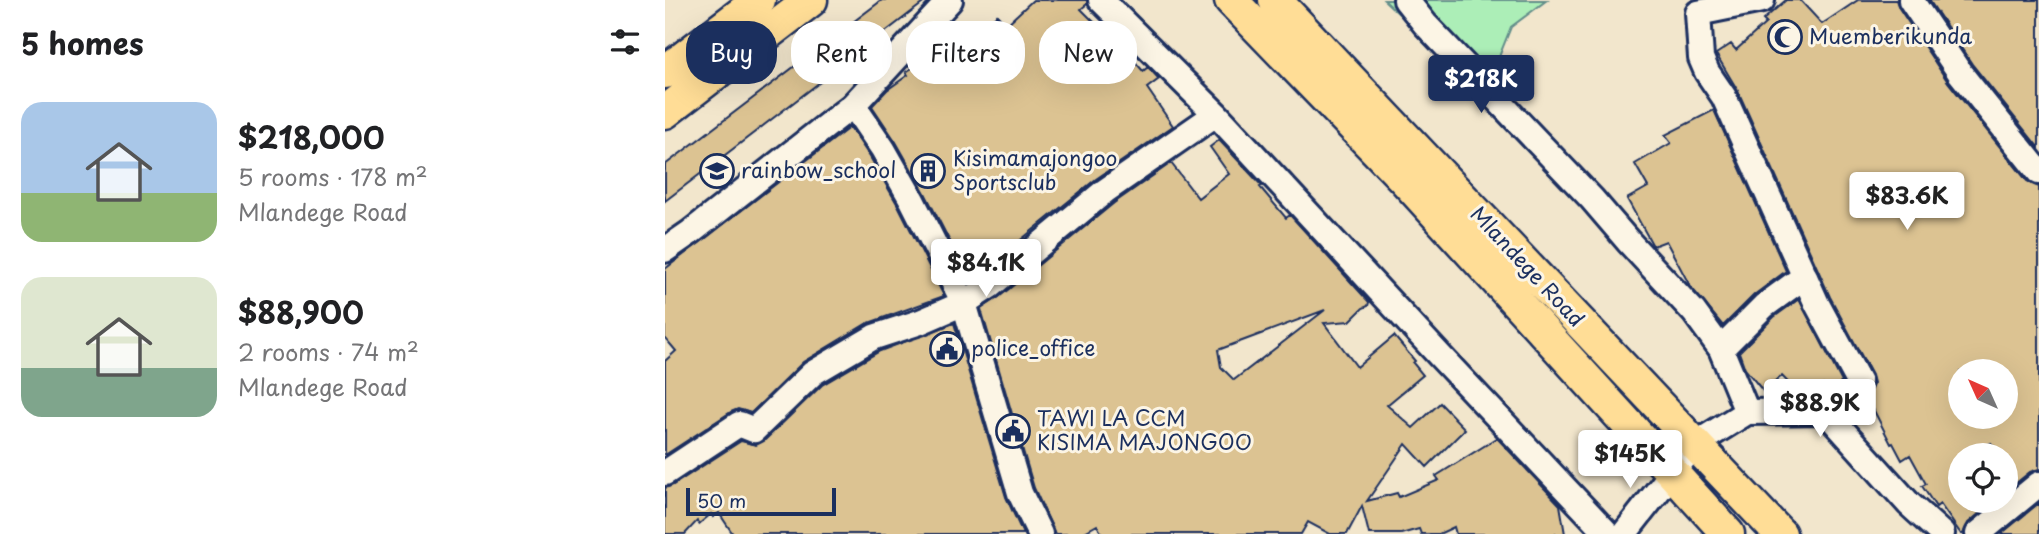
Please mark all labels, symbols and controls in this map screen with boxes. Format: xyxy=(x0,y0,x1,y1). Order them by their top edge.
mosque icon: Muemberikunda xyxy=(1766,18,1804,56)
place label: Muemberikunda xyxy=(1809,19,1972,51)
text: 5 homes xyxy=(21,20,144,65)
chip: Buy xyxy=(686,21,777,84)
chip: Rent xyxy=(791,21,892,84)
chip: Filters xyxy=(906,21,1025,84)
chip: New xyxy=(1039,21,1137,84)
icon: filters xyxy=(606,23,644,61)
pin: $218K xyxy=(1432,55,1530,115)
text: $218K xyxy=(1444,60,1518,95)
text: $218,000 xyxy=(238,114,385,159)
icon: home xyxy=(77,130,161,214)
place label: Kisimamajongoo Sportsclub xyxy=(953,141,1117,197)
school or university icon: rainbow_school xyxy=(698,152,736,190)
building icon: Kisimamajongoo Sportsclub xyxy=(909,152,947,190)
place label: rainbow_school xyxy=(741,153,896,185)
text: 5 rooms · 178 m² xyxy=(238,159,428,194)
pin: $83.6K xyxy=(1850,173,1964,232)
text: $83.6K xyxy=(1865,177,1949,212)
text: Mlandege Road xyxy=(238,194,408,229)
street label: Mlandege Road xyxy=(1464,198,1593,333)
pin: $84.1K xyxy=(929,240,1043,299)
text: $84.1K xyxy=(947,244,1025,279)
text: $88,900 xyxy=(238,289,364,334)
icon: home xyxy=(77,305,161,389)
public building icon: police_office xyxy=(928,330,966,368)
place label: police_office xyxy=(971,331,1095,363)
text: 2 rooms · 74 m² xyxy=(238,334,419,369)
north arrow xyxy=(1948,359,2018,429)
map controls xyxy=(1948,359,2018,513)
text: Mlandege Road xyxy=(238,369,408,404)
pin: $88.9K xyxy=(1763,380,1877,439)
text: $88.9K xyxy=(1780,384,1860,419)
place label: TAWI LA CCM KISIMA MAJONGOO xyxy=(1037,401,1252,457)
public building icon: TAWI LA CCM KISIMA MAJONGOO xyxy=(994,412,1032,450)
pin: $145K xyxy=(1581,430,1679,490)
text: $145K xyxy=(1594,435,1666,470)
button: locate xyxy=(1948,443,2018,513)
scale bar xyxy=(686,485,837,517)
text: 50 m xyxy=(697,486,746,514)

